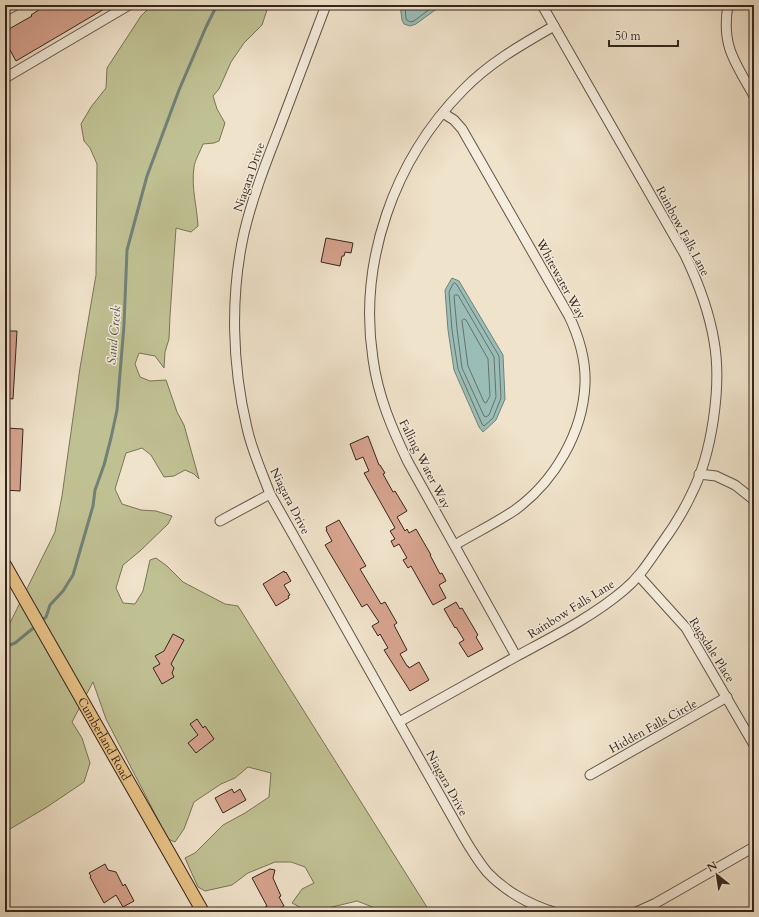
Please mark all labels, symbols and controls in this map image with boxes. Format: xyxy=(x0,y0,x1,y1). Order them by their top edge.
scale bar xyxy=(609,22,678,48)
text: 50 m xyxy=(615,28,642,44)
street label: Niagara Drive xyxy=(230,140,268,214)
street label: Rainbow Falls Lane xyxy=(653,183,713,279)
street label: Whitewater Way xyxy=(532,235,590,322)
water label: Sand Creek xyxy=(102,304,126,365)
street label: Falling Water Way xyxy=(396,417,455,512)
street label: Niagara Drive xyxy=(266,465,314,537)
street label: Rainbow Falls Lane xyxy=(525,576,617,642)
street label: Ragsdale Place xyxy=(686,614,738,686)
street label: Cumberland Road xyxy=(74,694,135,784)
street label: Hidden Falls Circle xyxy=(606,695,700,757)
street label: Niagara Drive xyxy=(422,747,472,819)
north arrow xyxy=(697,855,737,895)
text: N xyxy=(704,858,721,876)

